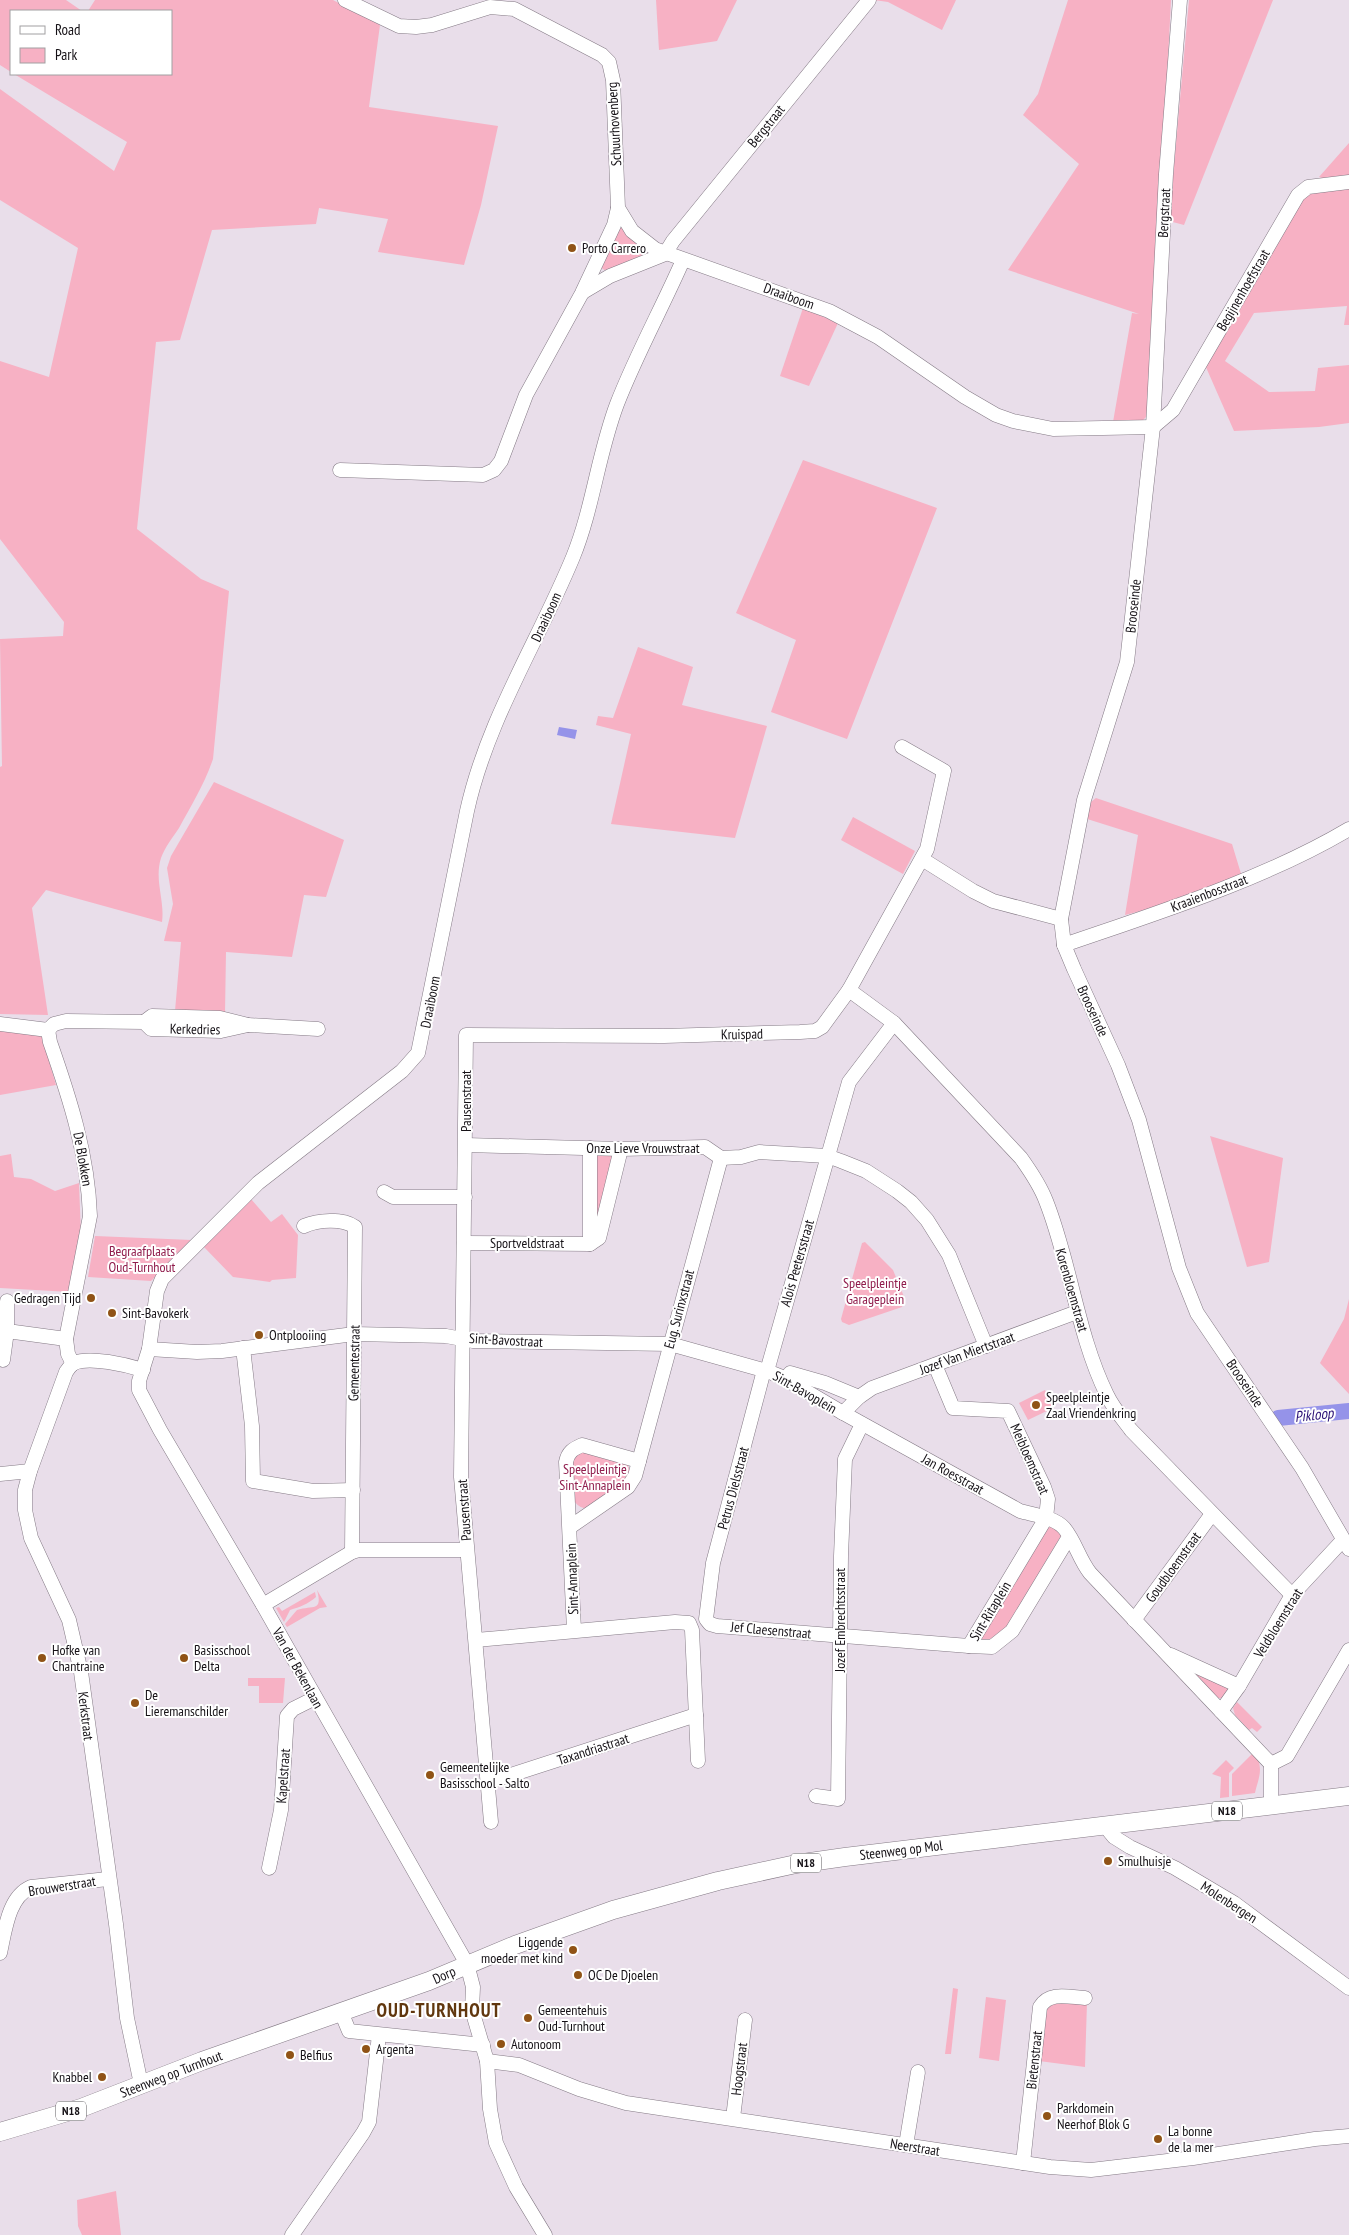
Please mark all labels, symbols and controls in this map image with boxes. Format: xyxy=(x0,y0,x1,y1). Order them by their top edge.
legend xyxy=(10,10,172,75)
text: Road xyxy=(55,20,81,39)
text: Park xyxy=(55,45,77,64)
street label: Schuurhovenberg xyxy=(603,81,625,167)
street label: Bergstraat xyxy=(743,101,789,151)
street label: Bergstraat xyxy=(1154,188,1174,238)
place label: Porto Carrero xyxy=(582,239,646,257)
marker: Porto Carrero xyxy=(566,242,578,254)
street label: Begijnenhoefstraat xyxy=(1212,246,1274,334)
street label: Draaiboom xyxy=(761,279,817,313)
street label: Brooseinde xyxy=(1121,578,1145,634)
street label: Draaiboom xyxy=(527,589,565,645)
street label: Kraaienbosstraat xyxy=(1168,870,1250,916)
street label: Draaiboom xyxy=(416,974,444,1030)
street label: Brooseinde xyxy=(1073,983,1113,1039)
street label: Kerkedries xyxy=(170,1020,221,1038)
street label: Kruispad xyxy=(721,1025,763,1043)
street label: Pausenstraat xyxy=(457,1070,475,1132)
street label: De Blokken xyxy=(69,1131,97,1187)
street label: Onze Lieve Vrouwstraat xyxy=(586,1139,700,1157)
street label: Alois Peetersstraat xyxy=(776,1217,818,1309)
street label: Sportveldstraat xyxy=(490,1234,564,1252)
park label: Begraafplaats Oud-Turnhout xyxy=(109,1242,176,1276)
street label: Korenbloemstraat xyxy=(1052,1246,1093,1334)
street label: Eug. Surinxstraat xyxy=(660,1267,698,1350)
park label: Speelpleintje Garageplein xyxy=(843,1274,907,1308)
place label: Gedragen Tijd xyxy=(14,1289,81,1307)
marker: Gedragen Tijd xyxy=(85,1292,97,1304)
place label: Sint-Bavokerk xyxy=(122,1304,189,1322)
marker: Sint-Bavokerk xyxy=(106,1307,118,1319)
street label: Gemeentestraat xyxy=(344,1325,364,1401)
place label: Ontplooiing xyxy=(269,1326,326,1344)
street label: Jozef Van Miertstraat xyxy=(916,1327,1017,1379)
marker: Ontplooiing xyxy=(253,1329,265,1341)
street label: Sint-Bavostraat xyxy=(469,1329,544,1351)
street label: Brooseinde xyxy=(1222,1356,1268,1411)
street label: Sint-Bavoplein xyxy=(770,1367,840,1417)
place label: Speelpleintje Zaal Vriendenkring xyxy=(1046,1388,1136,1422)
marker: Speelpleintje Zaal Vriendenkring xyxy=(1030,1399,1042,1411)
water label: Pikloop xyxy=(1294,1403,1336,1426)
street label: Meibloemstraat xyxy=(1006,1421,1054,1497)
street label: Petrus Dielsstraat xyxy=(713,1445,753,1531)
street label: Jan Roesstraat xyxy=(918,1449,987,1498)
park label: Speelpleintje Sint-Annaplein xyxy=(559,1460,631,1494)
street label: Pausenstraat xyxy=(453,1478,475,1541)
street label: Goudbloemstraat xyxy=(1141,1528,1205,1606)
street label: Sint-Annaplein xyxy=(562,1543,582,1615)
street label: Jozef Embrechtsstraat xyxy=(831,1568,849,1673)
street label: Sint-Ritaplein xyxy=(965,1578,1015,1644)
street label: Veldbloemstraat xyxy=(1249,1585,1307,1662)
street label: Jef Claesenstraat xyxy=(729,1617,812,1643)
street label: Van der Bekenlaan xyxy=(268,1624,328,1711)
place label: Hofke van Chantraine xyxy=(52,1641,105,1675)
place label: Basisschool Delta xyxy=(194,1641,251,1675)
marker: Hofke van Chantraine xyxy=(36,1652,48,1664)
marker: Basisschool Delta xyxy=(178,1652,190,1664)
place label: De Lieremanschilder xyxy=(145,1686,228,1720)
street label: Kerkstraat xyxy=(74,1691,98,1741)
marker: De Lieremanschilder xyxy=(129,1697,141,1709)
street label: Taxandriastraat xyxy=(555,1729,631,1769)
street label: Kapelstraat xyxy=(272,1748,294,1804)
place label: Gemeentelijke Basisschool - Salto xyxy=(440,1758,530,1792)
marker: Gemeentelijke Basisschool - Salto xyxy=(424,1769,436,1781)
road number: N18 xyxy=(1212,1802,1242,1820)
street label: Steenweg op Mol xyxy=(858,1836,944,1864)
place label: Smulhuisje xyxy=(1118,1852,1171,1870)
road number: N18 xyxy=(791,1854,821,1872)
marker: Smulhuisje xyxy=(1102,1855,1114,1867)
street label: Brouwerstraat xyxy=(27,1872,97,1900)
street label: Molenbergen xyxy=(1197,1877,1261,1927)
place label: Liggende moeder met kind xyxy=(481,1933,563,1967)
marker: Liggende moeder met kind xyxy=(567,1944,579,1956)
street label: Dorp xyxy=(430,1962,458,1988)
place label: OC De Djoelen xyxy=(588,1966,658,1984)
marker: OC De Djoelen xyxy=(572,1969,584,1981)
district label: OUD-TURNHOUT xyxy=(377,1998,501,2022)
place label: Gemeentehuis Oud-Turnhout xyxy=(538,2001,607,2035)
marker: Gemeentehuis Oud-Turnhout xyxy=(522,2012,534,2024)
street label: Bietenstraat xyxy=(1022,2030,1046,2090)
place label: Autonoom xyxy=(511,2035,561,2053)
marker: Autonoom xyxy=(495,2038,507,2050)
place label: Argenta xyxy=(376,2040,414,2058)
street label: Hoogstraat xyxy=(727,2041,751,2096)
marker: Argenta xyxy=(360,2043,372,2055)
street label: Steenweg op Turnhout xyxy=(117,2046,225,2102)
place label: Belfius xyxy=(300,2046,333,2064)
marker: Belfius xyxy=(284,2049,296,2061)
place label: Knabbel xyxy=(52,2068,93,2086)
marker: Knabbel xyxy=(96,2071,108,2083)
place label: Parkdomein Neerhof Blok G xyxy=(1057,2099,1129,2133)
road number: N18 xyxy=(56,2102,86,2120)
marker: Parkdomein Neerhof Blok G xyxy=(1041,2110,1053,2122)
place label: La bonne de la mer xyxy=(1168,2122,1214,2156)
marker: La bonne de la mer xyxy=(1152,2133,1164,2145)
street label: Neerstraat xyxy=(889,2134,941,2160)

